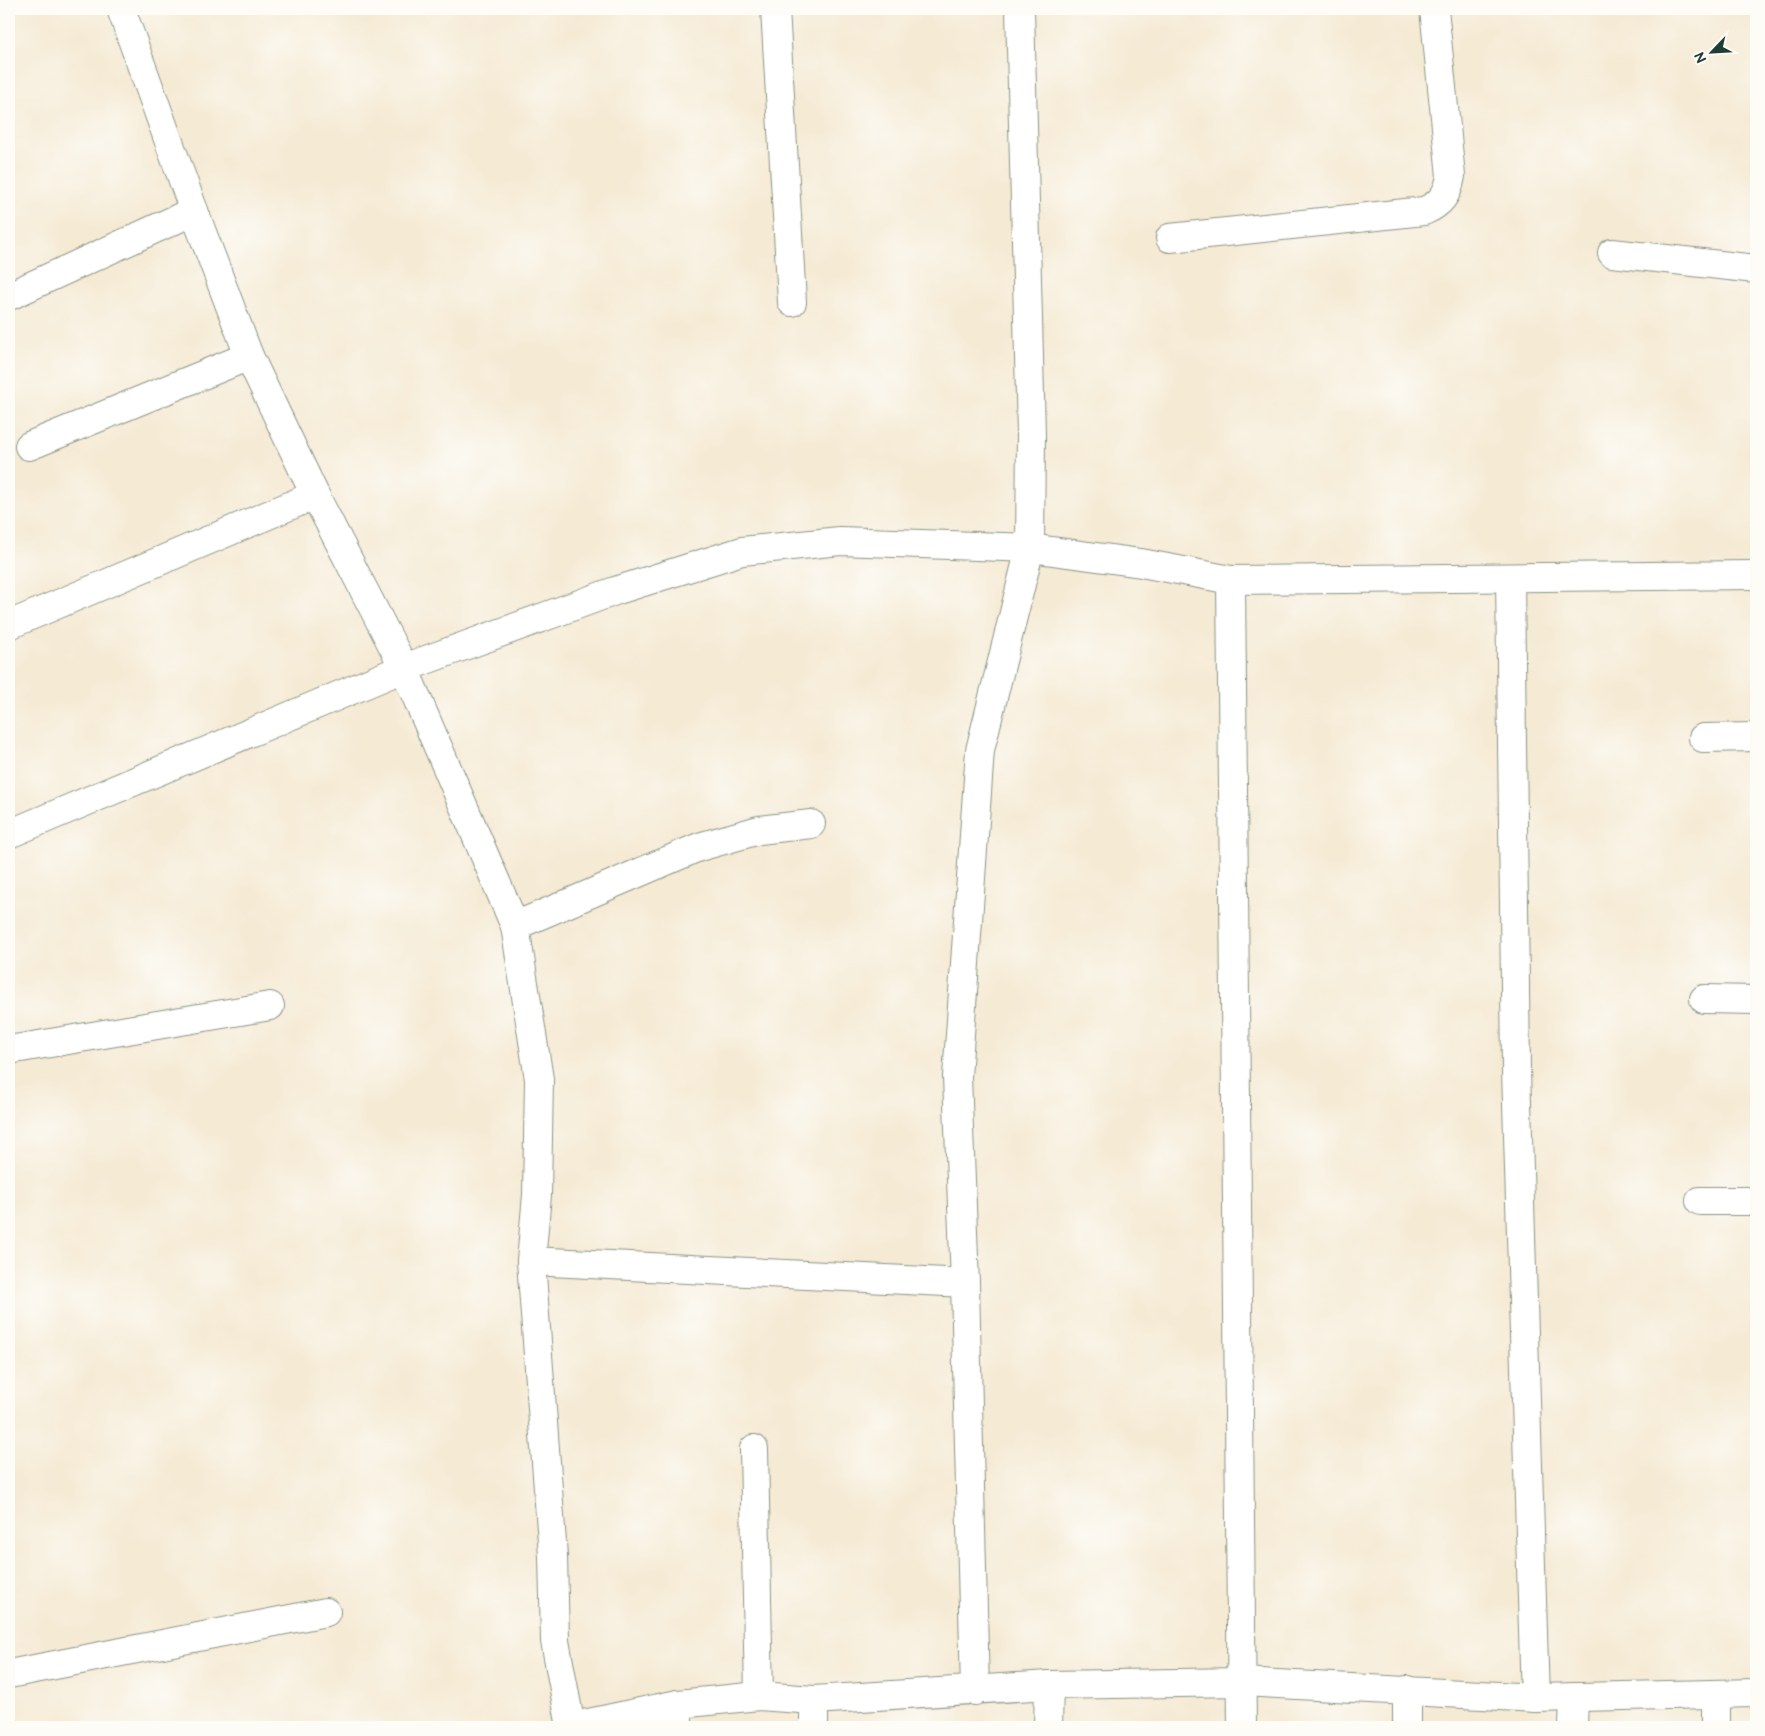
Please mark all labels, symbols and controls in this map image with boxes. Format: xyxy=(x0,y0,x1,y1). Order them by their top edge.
north arrow xyxy=(1688,28,1738,78)
text: N xyxy=(1691,49,1711,66)

